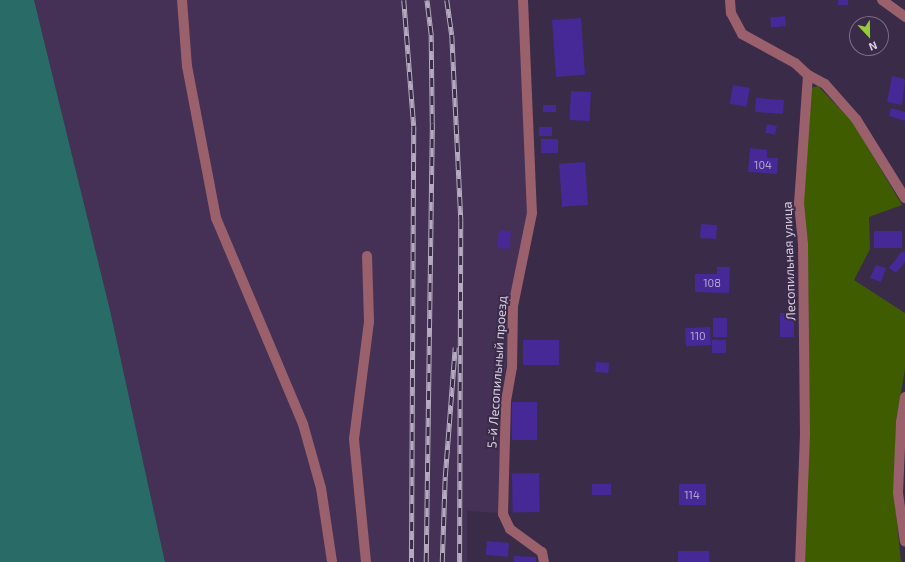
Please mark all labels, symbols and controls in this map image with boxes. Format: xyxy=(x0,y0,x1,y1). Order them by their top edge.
north arrow xyxy=(849,16,889,56)
text: N xyxy=(867,39,879,54)
house number: 104 xyxy=(754,158,772,172)
street label: Лесопильная улица xyxy=(779,201,799,321)
house number: 108 xyxy=(703,276,721,290)
street label: 5-й Лесопильный проезд xyxy=(484,295,510,449)
house number: 110 xyxy=(690,329,706,343)
house number: 114 xyxy=(684,488,700,502)

